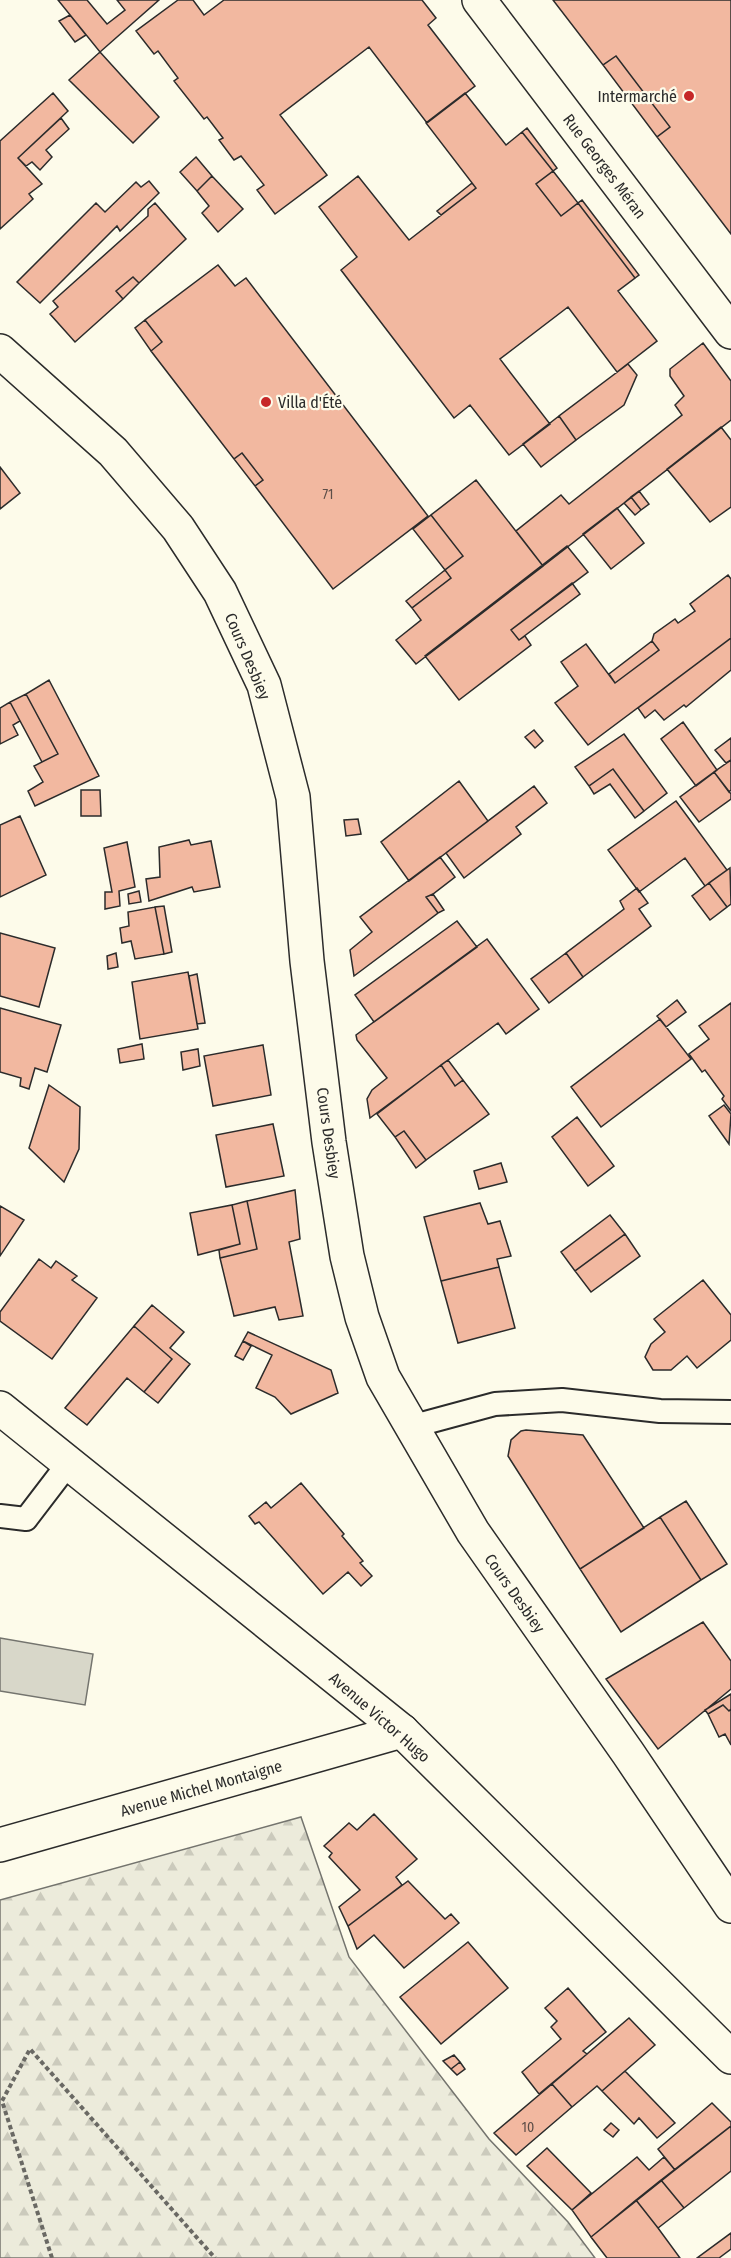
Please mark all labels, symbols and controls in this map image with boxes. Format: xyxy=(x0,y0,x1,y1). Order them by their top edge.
place label: Intermarché xyxy=(597,87,677,106)
marker: Intermarché xyxy=(682,89,696,103)
street label: Rue Georges Méran xyxy=(559,110,650,222)
place label: Villa d'Été xyxy=(278,393,342,412)
marker: Villa d'Été xyxy=(259,395,273,409)
house number: 71 xyxy=(323,486,333,503)
street label: Cours Desbiey xyxy=(221,610,275,703)
street label: Cours Desbiey xyxy=(313,1086,344,1181)
street label: Cours Desbiey xyxy=(480,1550,549,1637)
street label: Avenue Victor Hugo xyxy=(325,1668,434,1766)
street label: Avenue Michel Montaigne xyxy=(118,1756,284,1821)
house number: 10 xyxy=(522,2119,534,2136)

